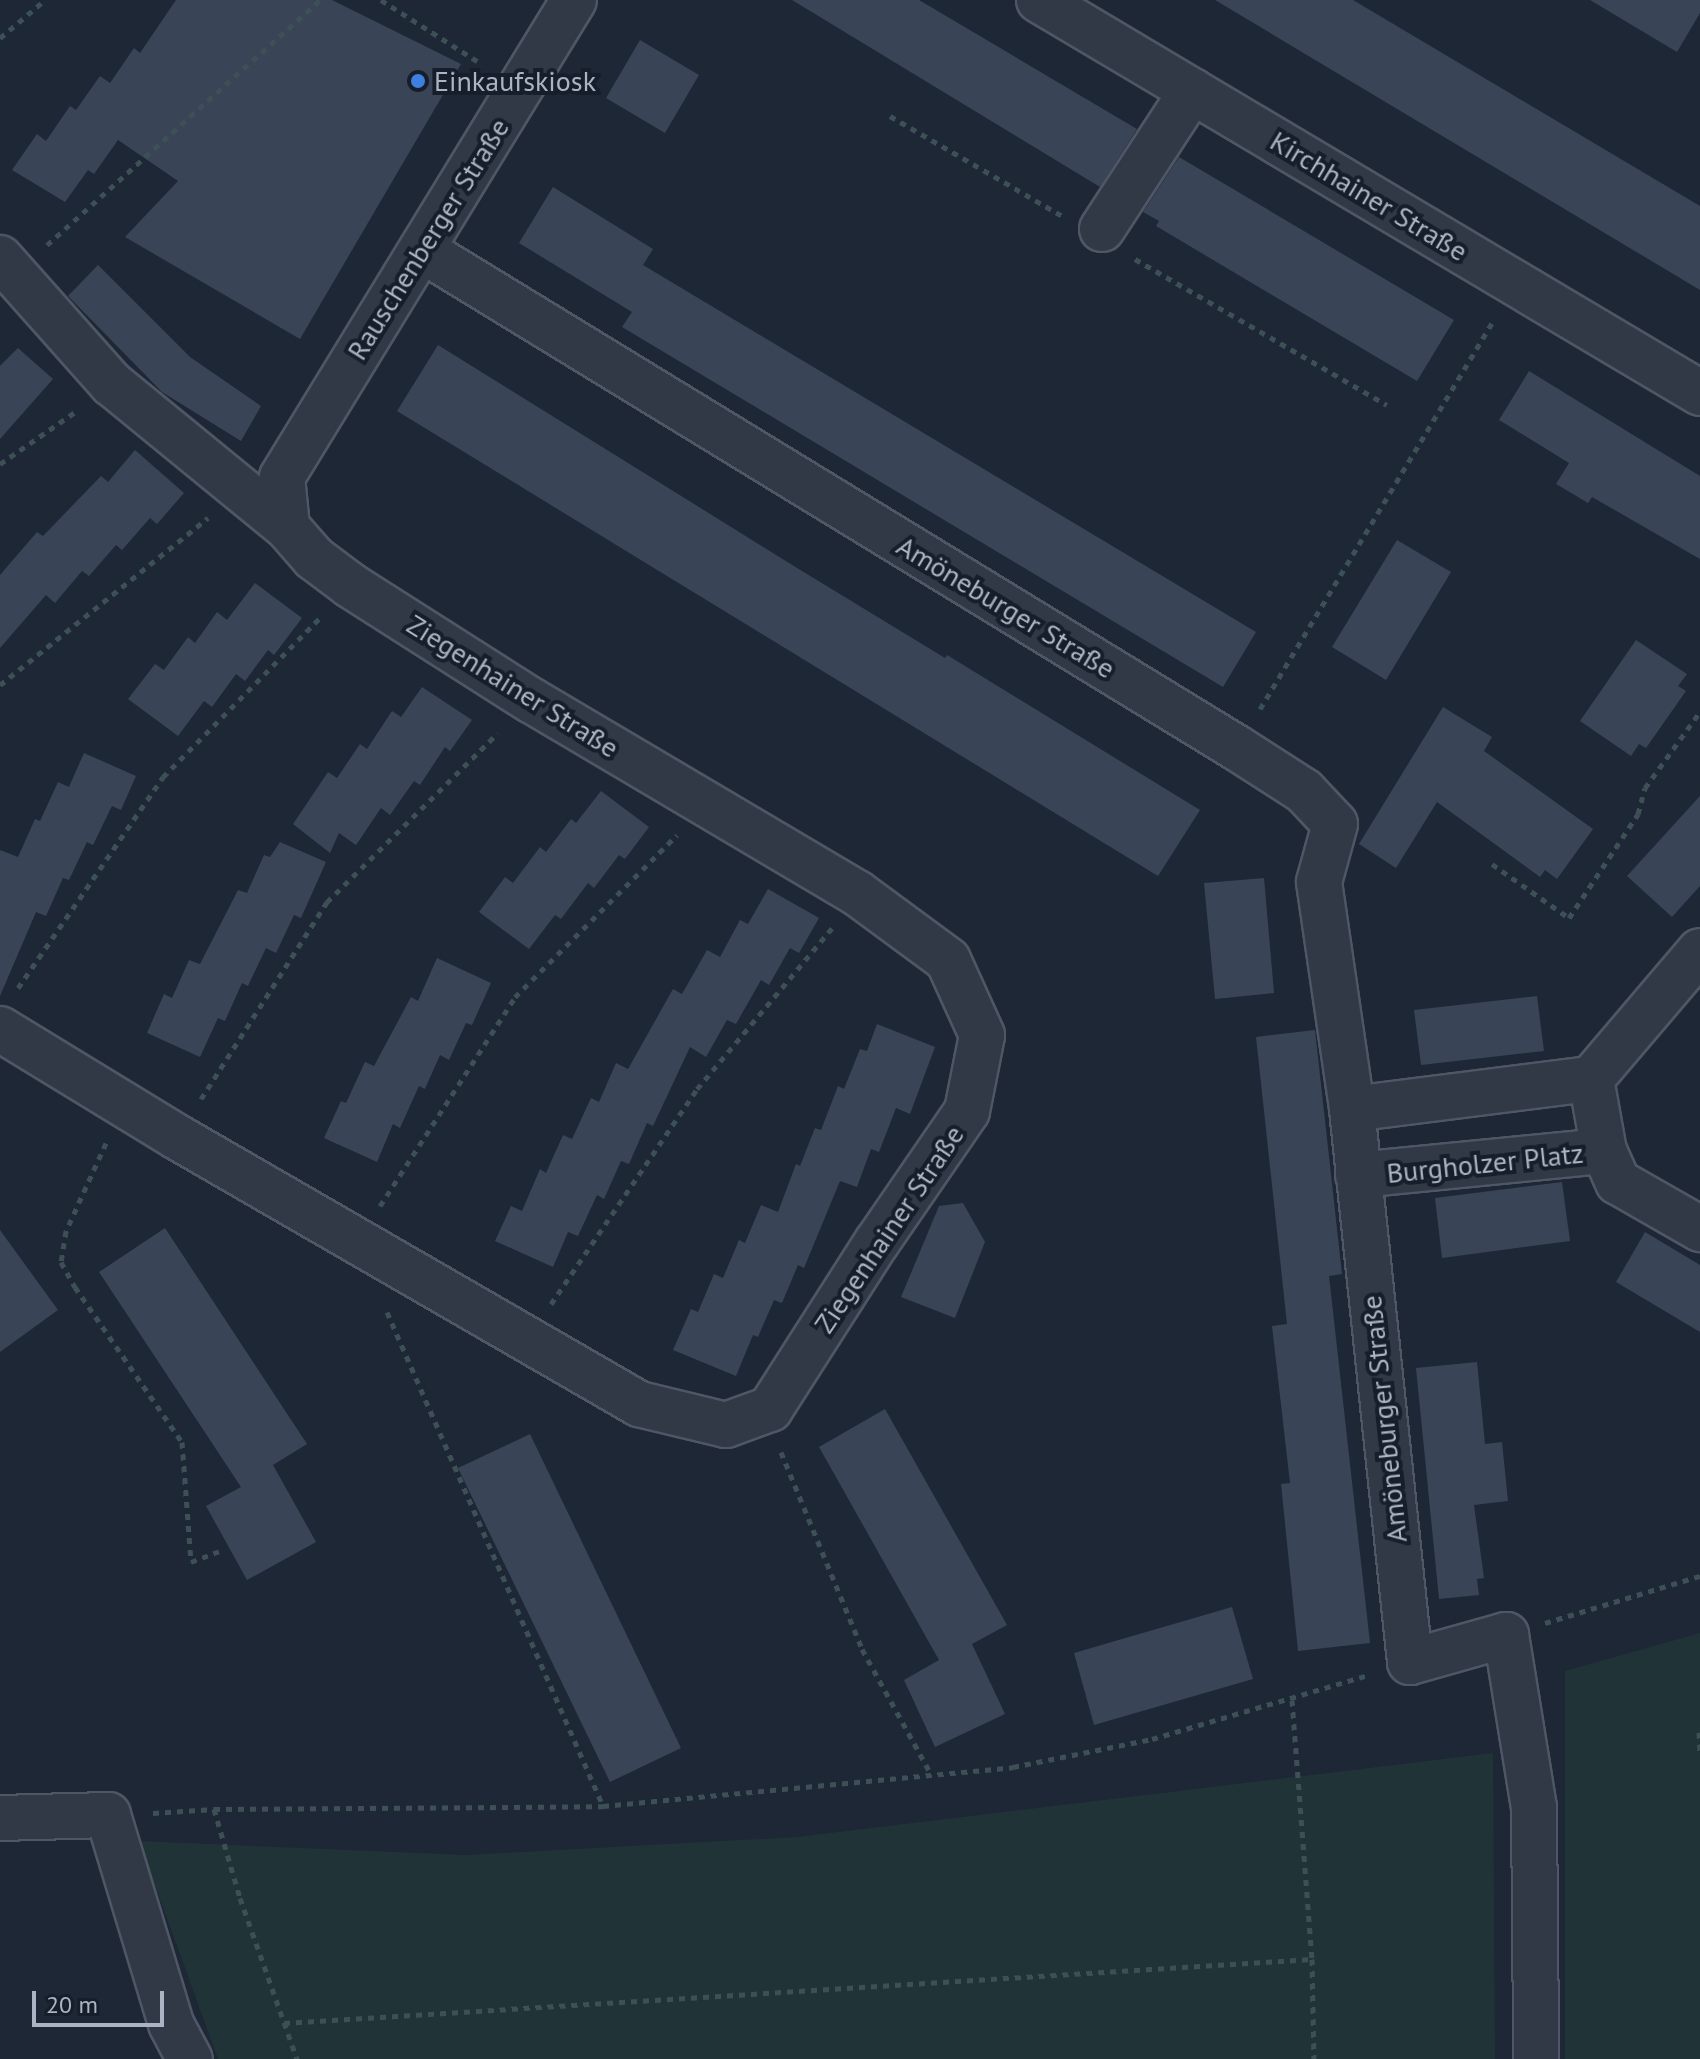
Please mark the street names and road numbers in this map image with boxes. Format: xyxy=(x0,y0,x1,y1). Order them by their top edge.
street label: Rauschenberger Straße xyxy=(340,112,516,366)
street label: Kirchhainer Straße xyxy=(1264,124,1474,268)
street label: Amöneburger Straße xyxy=(891,529,1121,685)
street label: Ziegenhainer Straße xyxy=(401,607,625,765)
street label: Ziegenhainer Straße xyxy=(807,1119,971,1339)
street label: Burgholzer Platz xyxy=(1385,1136,1585,1190)
street label: Amöneburger Straße xyxy=(1354,1294,1414,1544)

